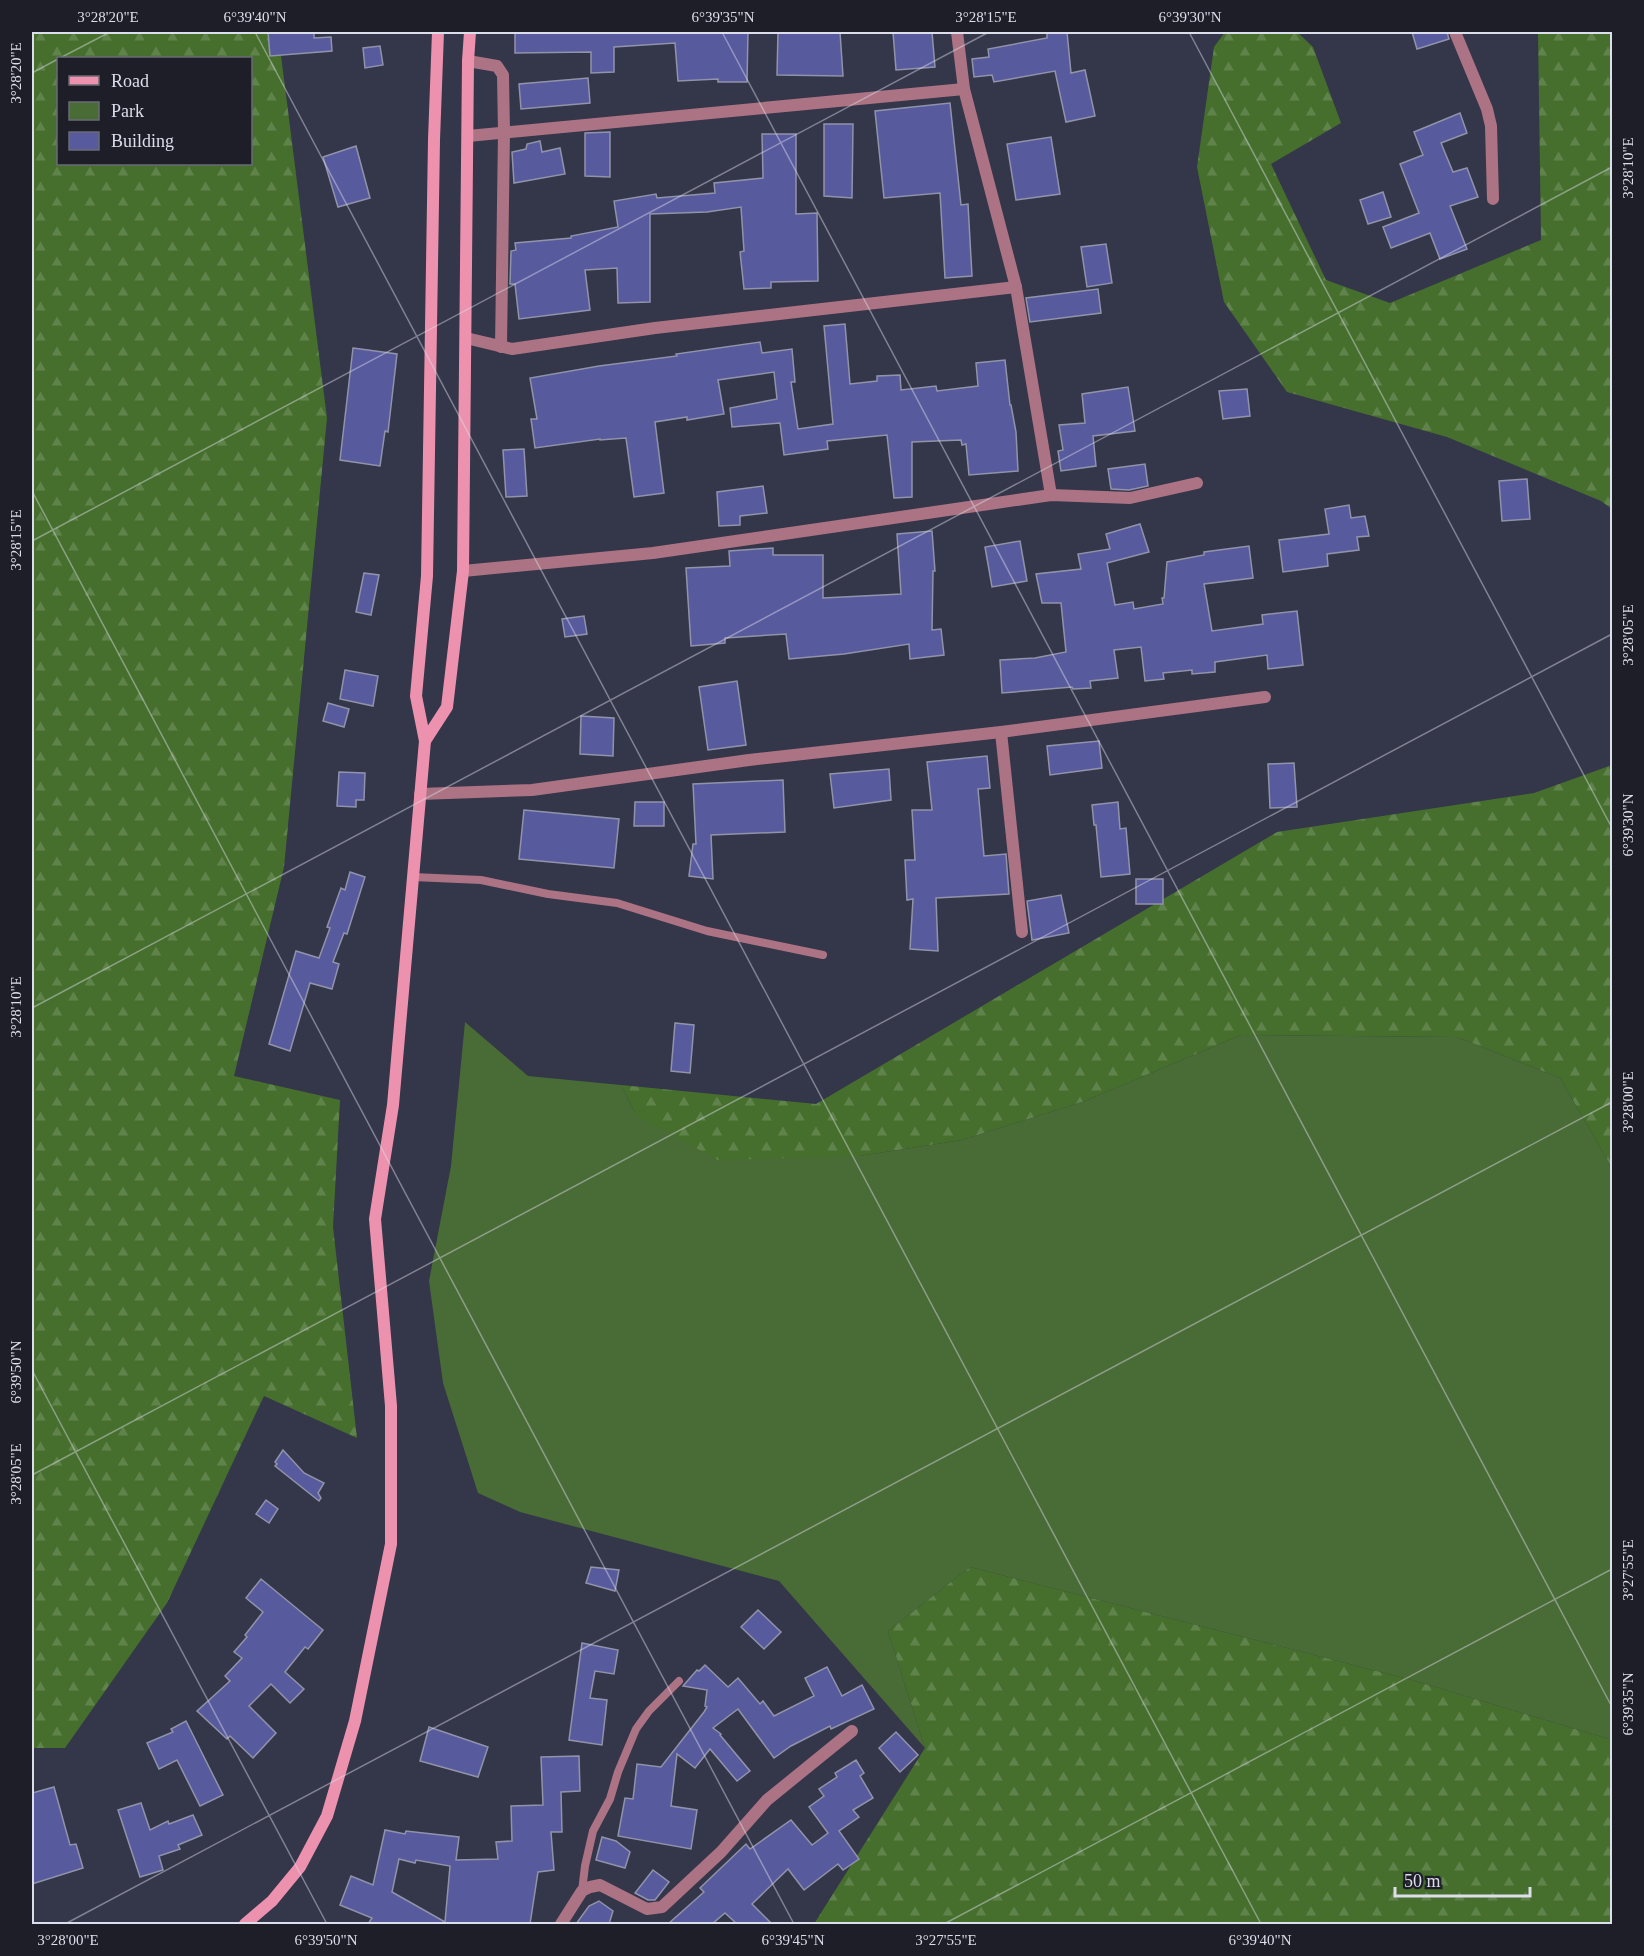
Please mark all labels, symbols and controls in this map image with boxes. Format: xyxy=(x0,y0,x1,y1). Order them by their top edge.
text: 3°28'20"E xyxy=(77,9,139,25)
text: 6°39'40"N xyxy=(223,9,287,25)
text: 6°39'35"N xyxy=(691,9,755,25)
text: 3°28'15"E xyxy=(955,9,1017,25)
text: 6°39'30"N xyxy=(1158,9,1222,25)
text: 3°28'20"E xyxy=(8,42,24,104)
legend xyxy=(57,57,252,165)
text: Road xyxy=(111,71,149,91)
text: Park xyxy=(111,101,144,121)
text: Building xyxy=(111,131,174,151)
text: 3°28'10"E xyxy=(1620,137,1636,199)
text: 3°28'15"E xyxy=(8,509,24,571)
text: 3°28'05"E xyxy=(1620,604,1636,666)
text: 6°39'30"N xyxy=(1620,793,1636,857)
text: 3°28'10"E xyxy=(8,976,24,1038)
text: 3°28'00"E xyxy=(1620,1071,1636,1133)
text: 6°39'50"N xyxy=(8,1340,24,1404)
text: 3°28'05"E xyxy=(8,1443,24,1505)
text: 3°27'55"E xyxy=(1620,1539,1636,1601)
text: 6°39'35"N xyxy=(1620,1672,1636,1736)
scale bar xyxy=(1395,1860,1530,1898)
text: 50 m xyxy=(1404,1871,1441,1891)
text: 3°28'00"E xyxy=(37,1932,99,1948)
text: 6°39'50"N xyxy=(294,1932,358,1948)
text: 6°39'45"N xyxy=(761,1932,825,1948)
text: 3°27'55"E xyxy=(915,1932,977,1948)
text: 6°39'40"N xyxy=(1228,1932,1292,1948)

